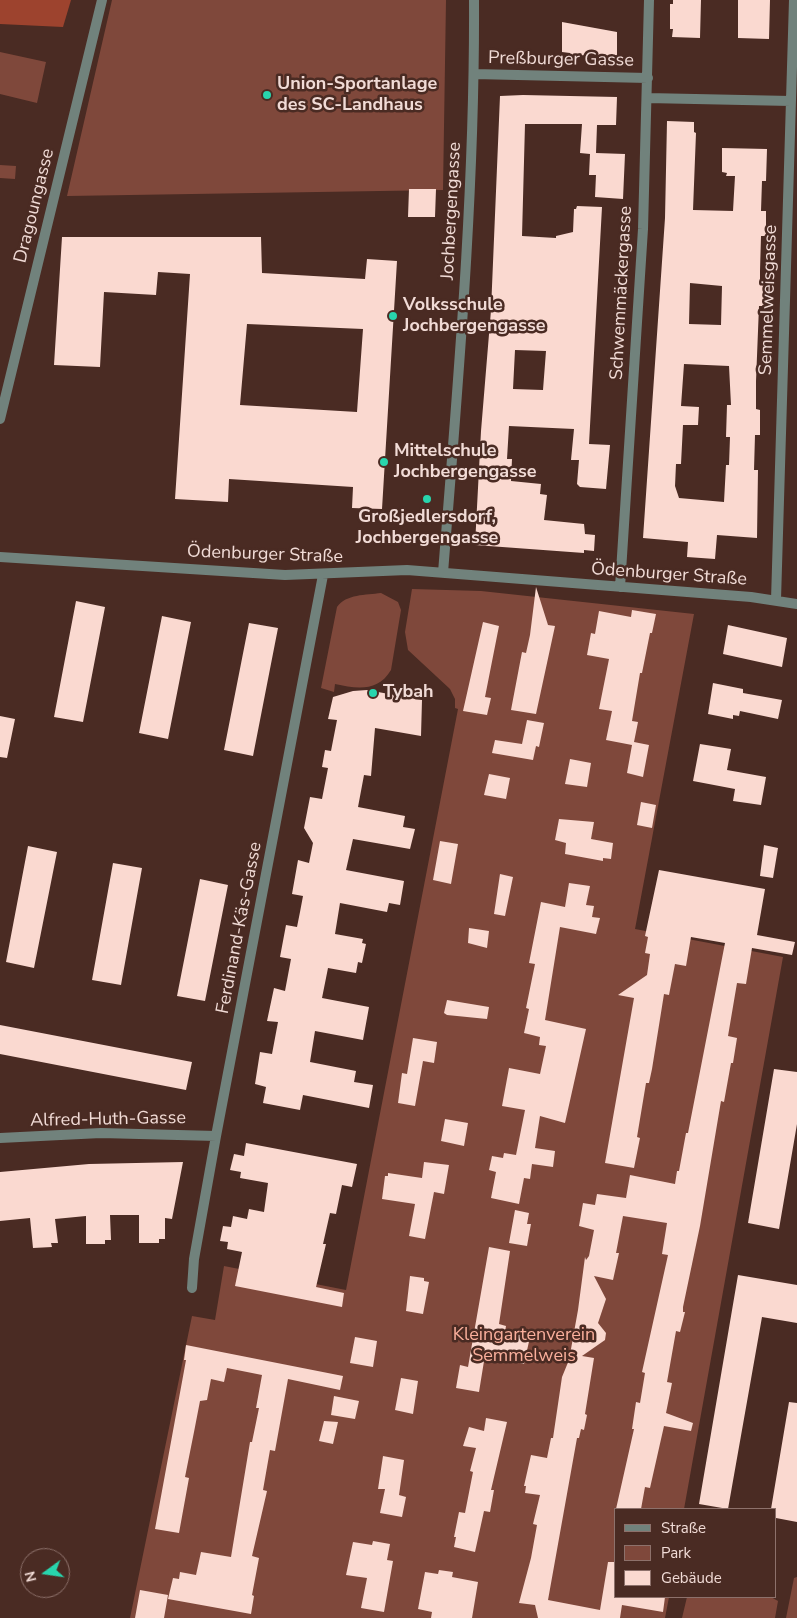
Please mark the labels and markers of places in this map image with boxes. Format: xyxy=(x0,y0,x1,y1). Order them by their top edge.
place label: Union-Sportanlage des SC-Landhaus xyxy=(277,74,437,116)
marker: Union-Sportanlage des SC-Landhaus xyxy=(261,89,273,101)
place label: Volksschule Jochbergengasse xyxy=(403,295,545,338)
marker: Volksschule Jochbergengasse xyxy=(387,310,399,322)
place label: Mittelschule Jochbergengasse xyxy=(394,441,536,484)
marker: Mittelschule Jochbergengasse xyxy=(378,456,390,468)
marker: Großjedlersdorf, Jochbergengasse xyxy=(421,493,433,505)
place label: Großjedlersdorf, Jochbergengasse xyxy=(356,507,498,550)
place label: Tybah xyxy=(383,682,434,704)
marker: Tybah xyxy=(367,687,379,699)

